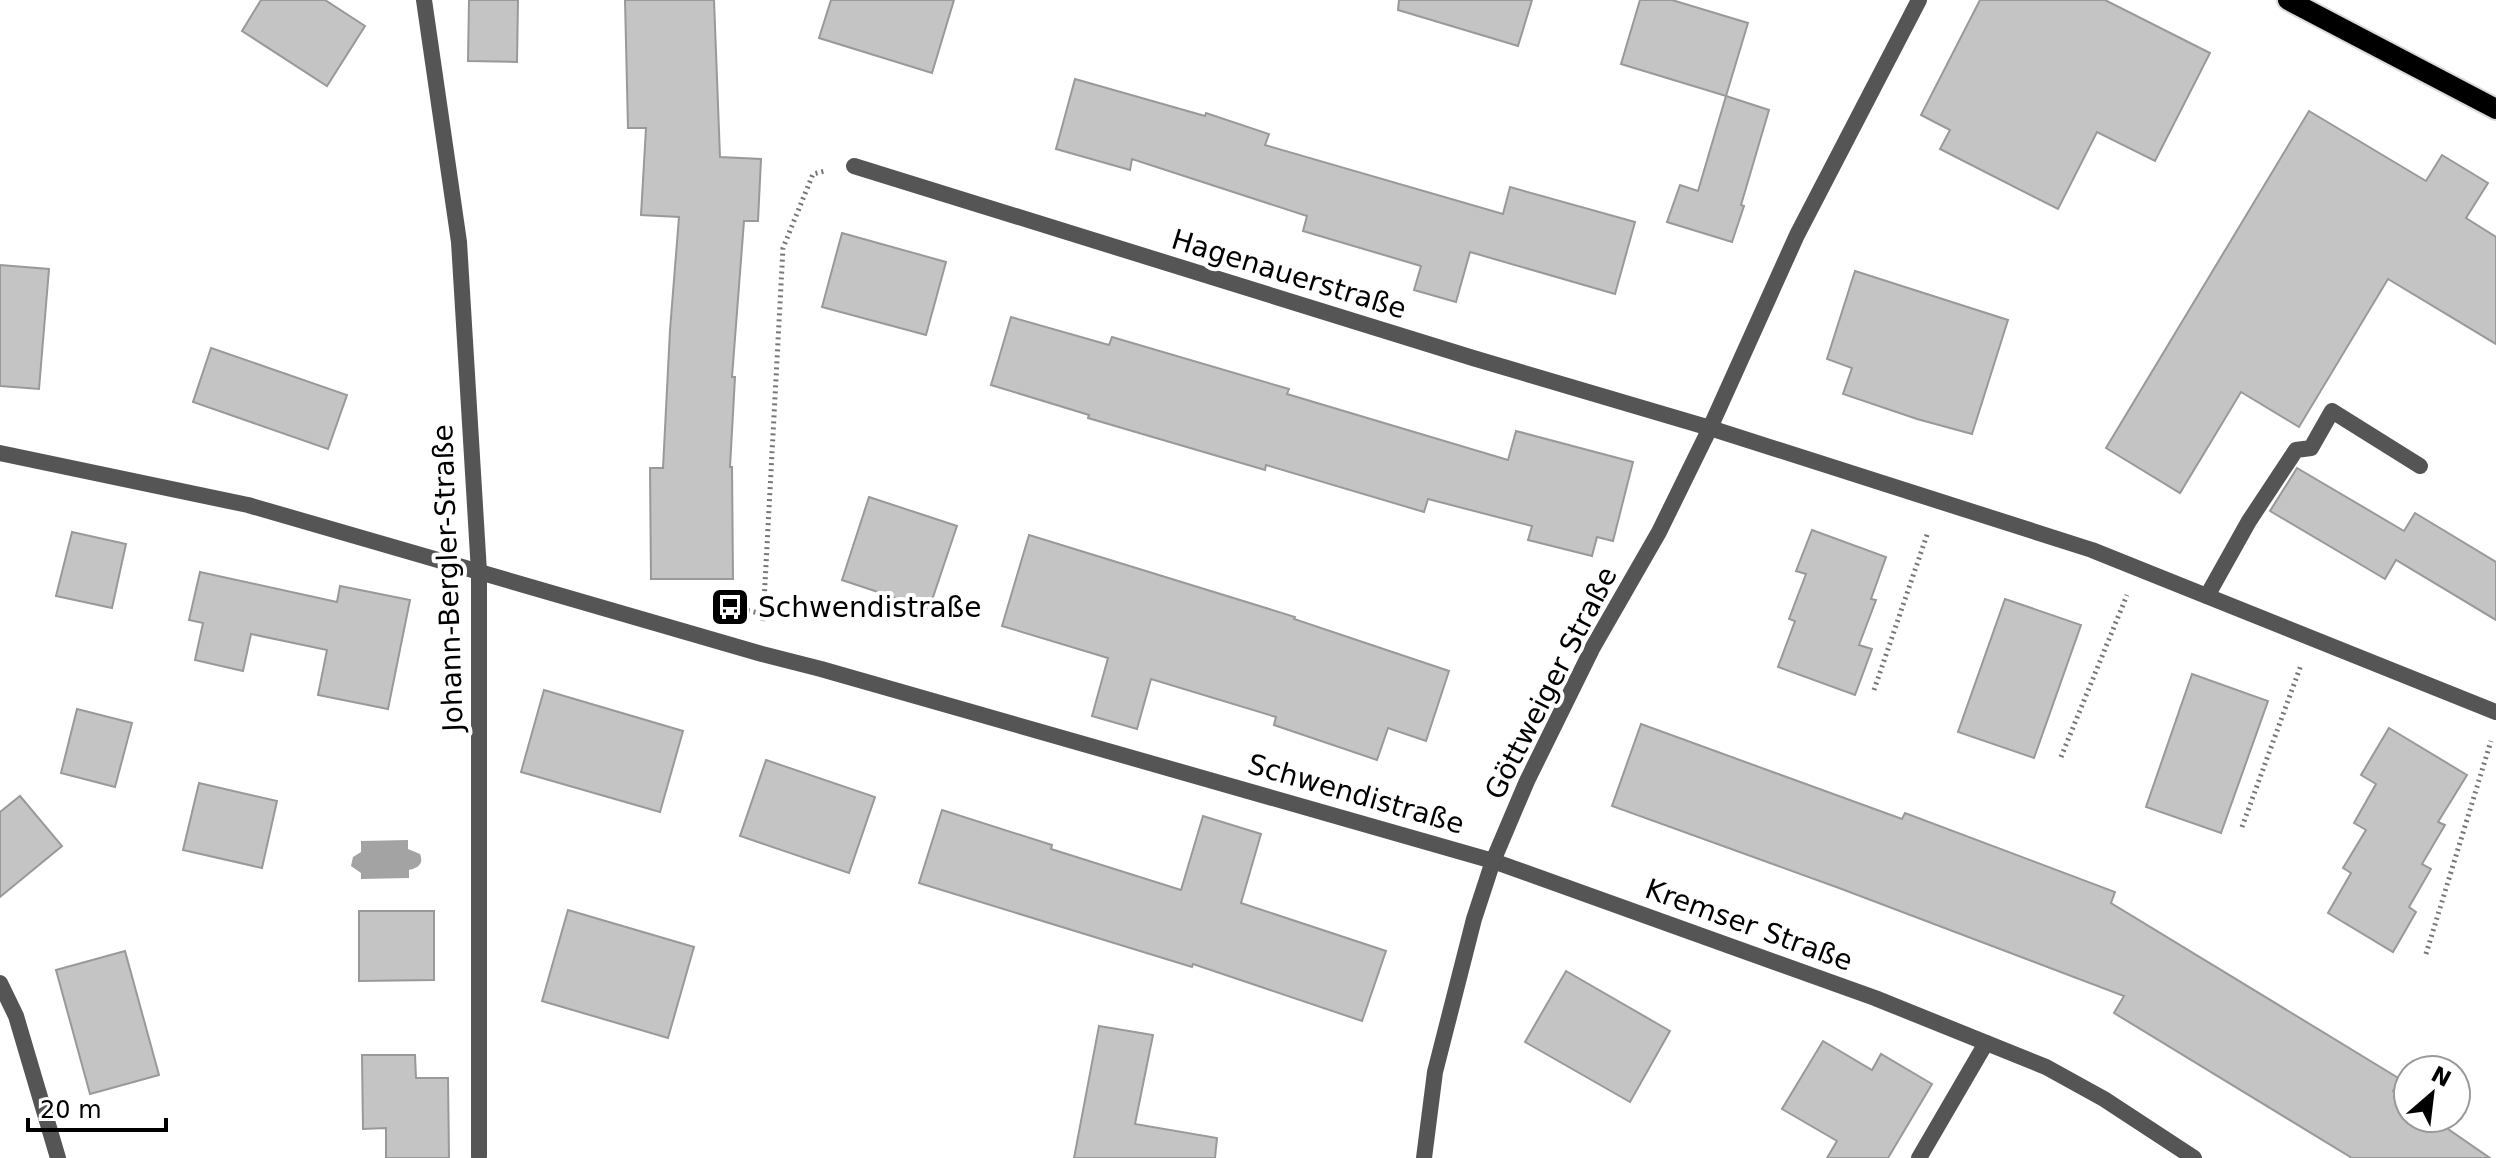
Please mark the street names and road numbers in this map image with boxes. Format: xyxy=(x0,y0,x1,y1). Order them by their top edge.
street label: Hagenauerstraße xyxy=(1168,223,1410,325)
street label: Johann-Bergler-Straße xyxy=(426,424,470,734)
street label: Göttweiger Straße xyxy=(1478,561,1624,805)
street label: Schwendistraße xyxy=(1244,747,1468,841)
street label: Kremser Straße xyxy=(1641,872,1857,978)

